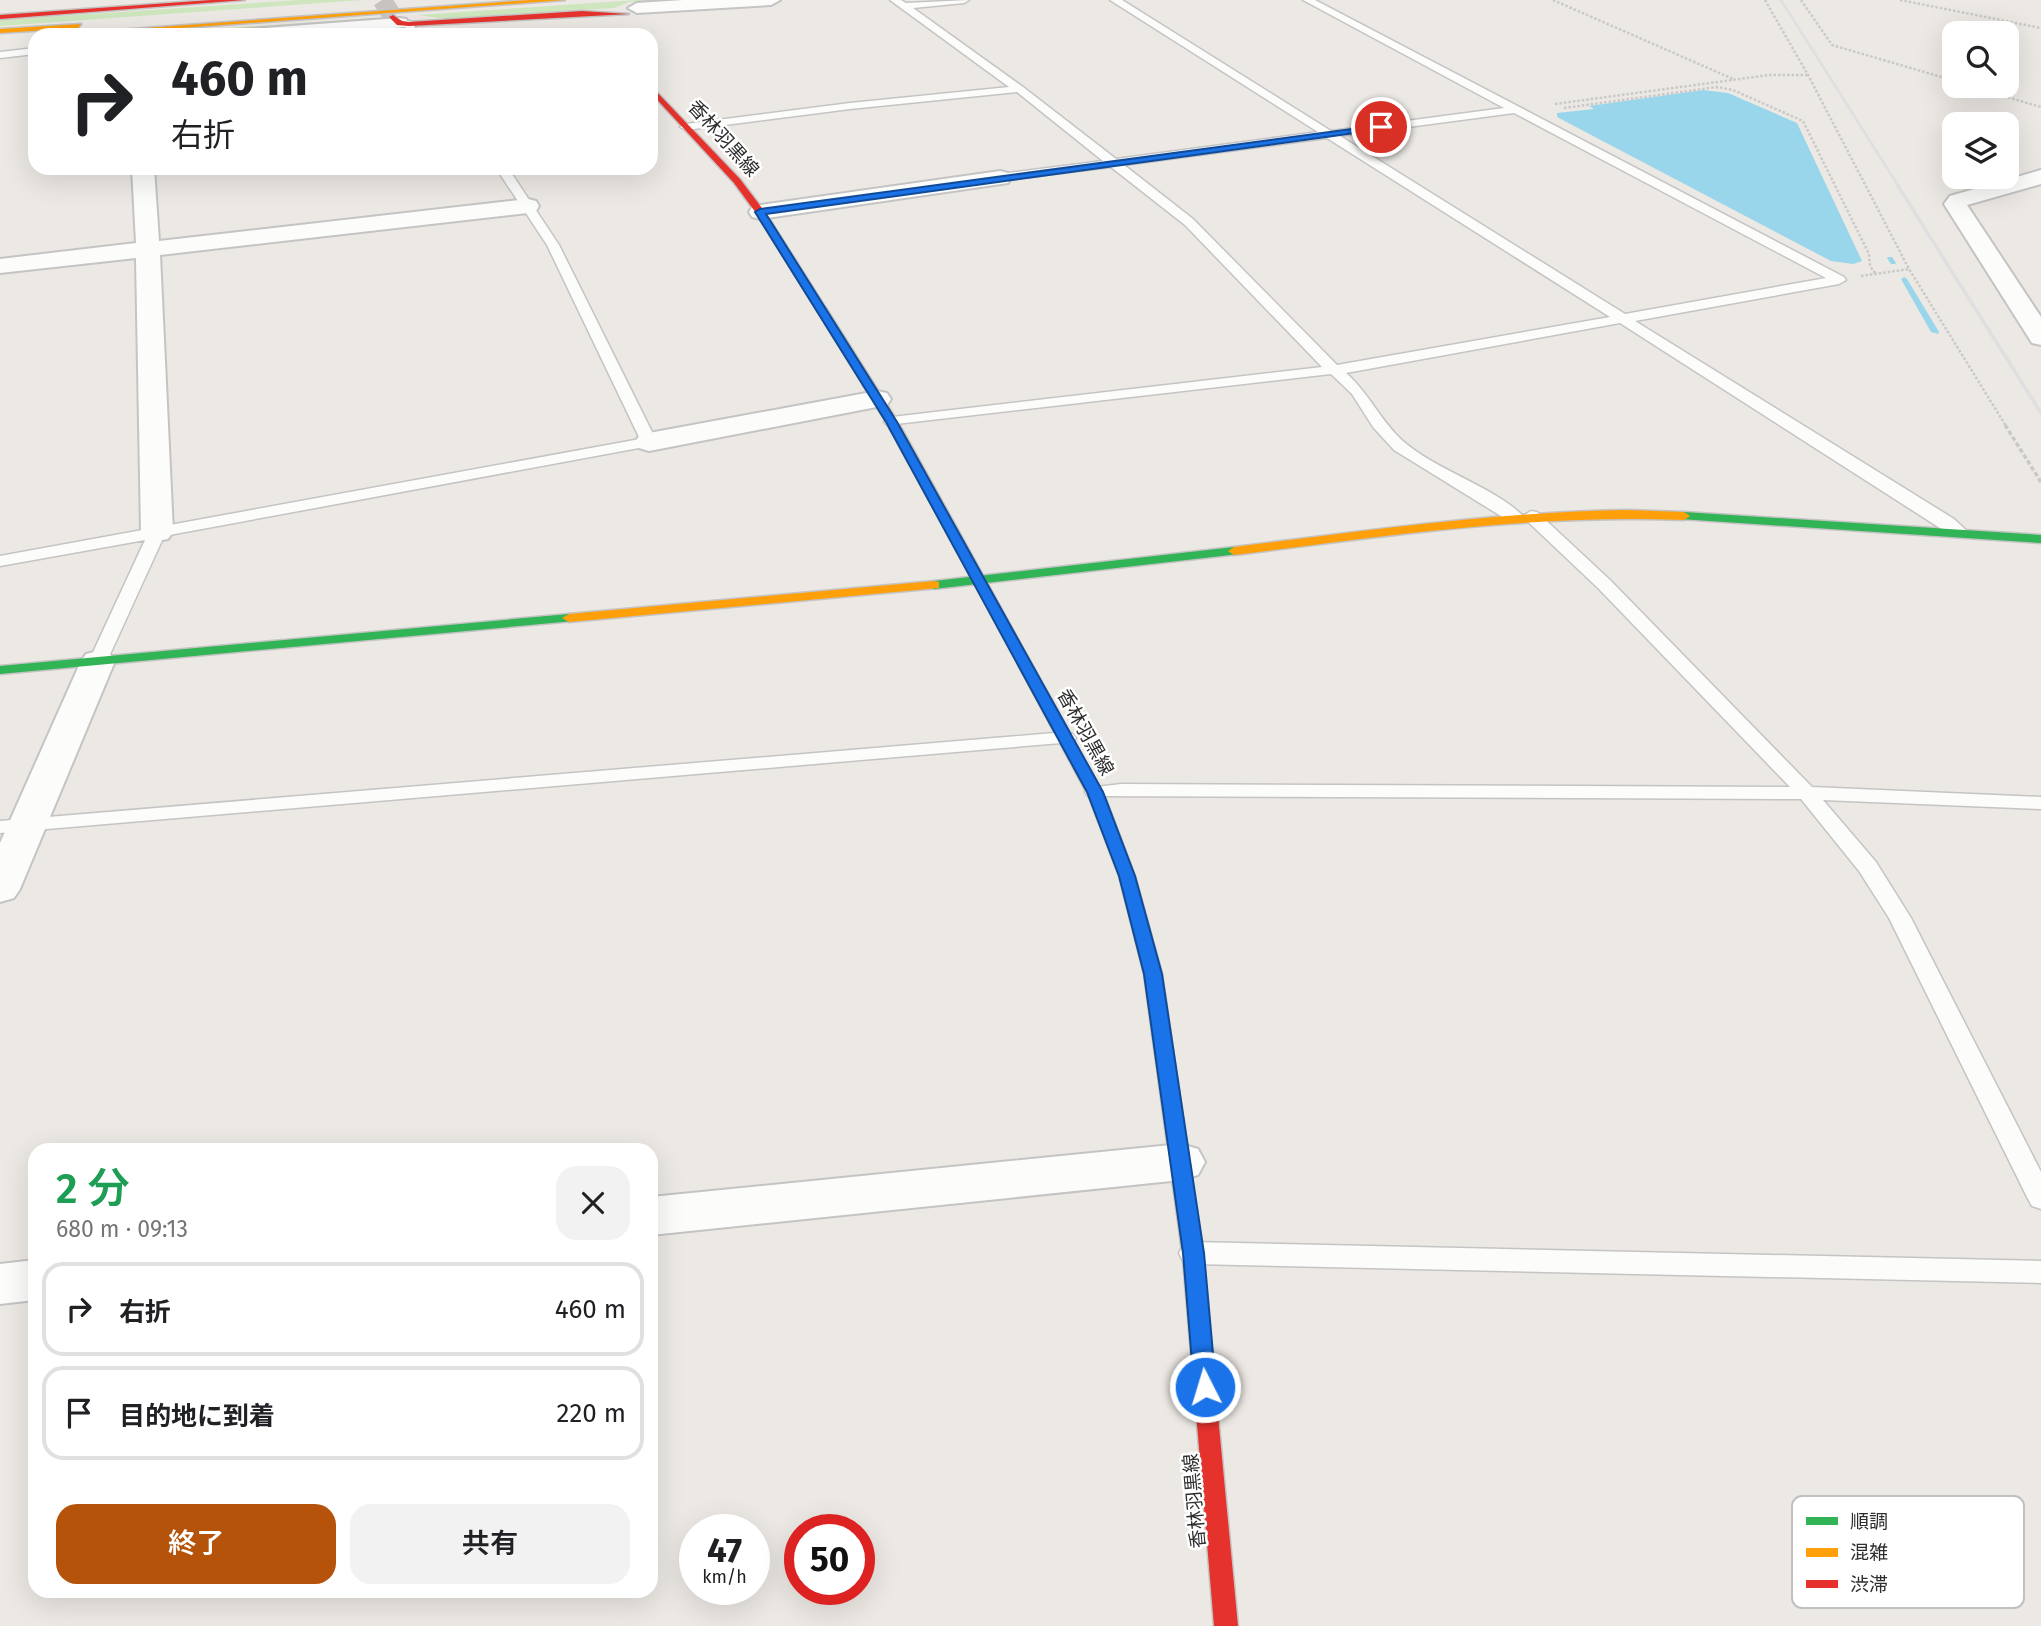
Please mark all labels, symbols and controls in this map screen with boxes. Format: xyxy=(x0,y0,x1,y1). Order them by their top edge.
map controls xyxy=(1942,21,2019,189)
button: search xyxy=(1942,21,2019,98)
text: 460 m xyxy=(171,49,308,108)
icon: right xyxy=(56,56,147,147)
street label: 香林羽黒線 xyxy=(683,95,764,181)
pin xyxy=(1351,97,1411,157)
icon: arrive xyxy=(1362,108,1400,146)
button: layers xyxy=(1942,112,2019,189)
text: 右折 xyxy=(171,116,235,154)
street label: 香林羽黒線 xyxy=(1052,685,1119,779)
text: 2 分 xyxy=(56,1164,130,1214)
button: close xyxy=(556,1166,630,1240)
text: 680 m · 09:13 xyxy=(56,1215,188,1243)
icon: right xyxy=(60,1290,98,1328)
text: 460 m xyxy=(555,1294,626,1325)
text: 右折 xyxy=(119,1297,171,1328)
position arrow xyxy=(1168,1350,1242,1424)
icon: arrive xyxy=(60,1394,98,1432)
text: 220 m xyxy=(557,1398,626,1429)
text: 目的地に到着 xyxy=(119,1401,275,1432)
street label: 香林羽黒線 xyxy=(1179,1453,1210,1549)
legend xyxy=(1792,1496,2024,1608)
button: 終了 xyxy=(56,1504,336,1584)
button: 共有 xyxy=(350,1504,630,1584)
text: 順調 xyxy=(1850,1510,1888,1533)
speed limit sign: 50 xyxy=(784,1514,875,1605)
text: 47 xyxy=(707,1529,742,1571)
text: 混雑 xyxy=(1850,1541,1888,1564)
text: km/h xyxy=(702,1566,747,1588)
text: 渋滞 xyxy=(1850,1573,1888,1596)

